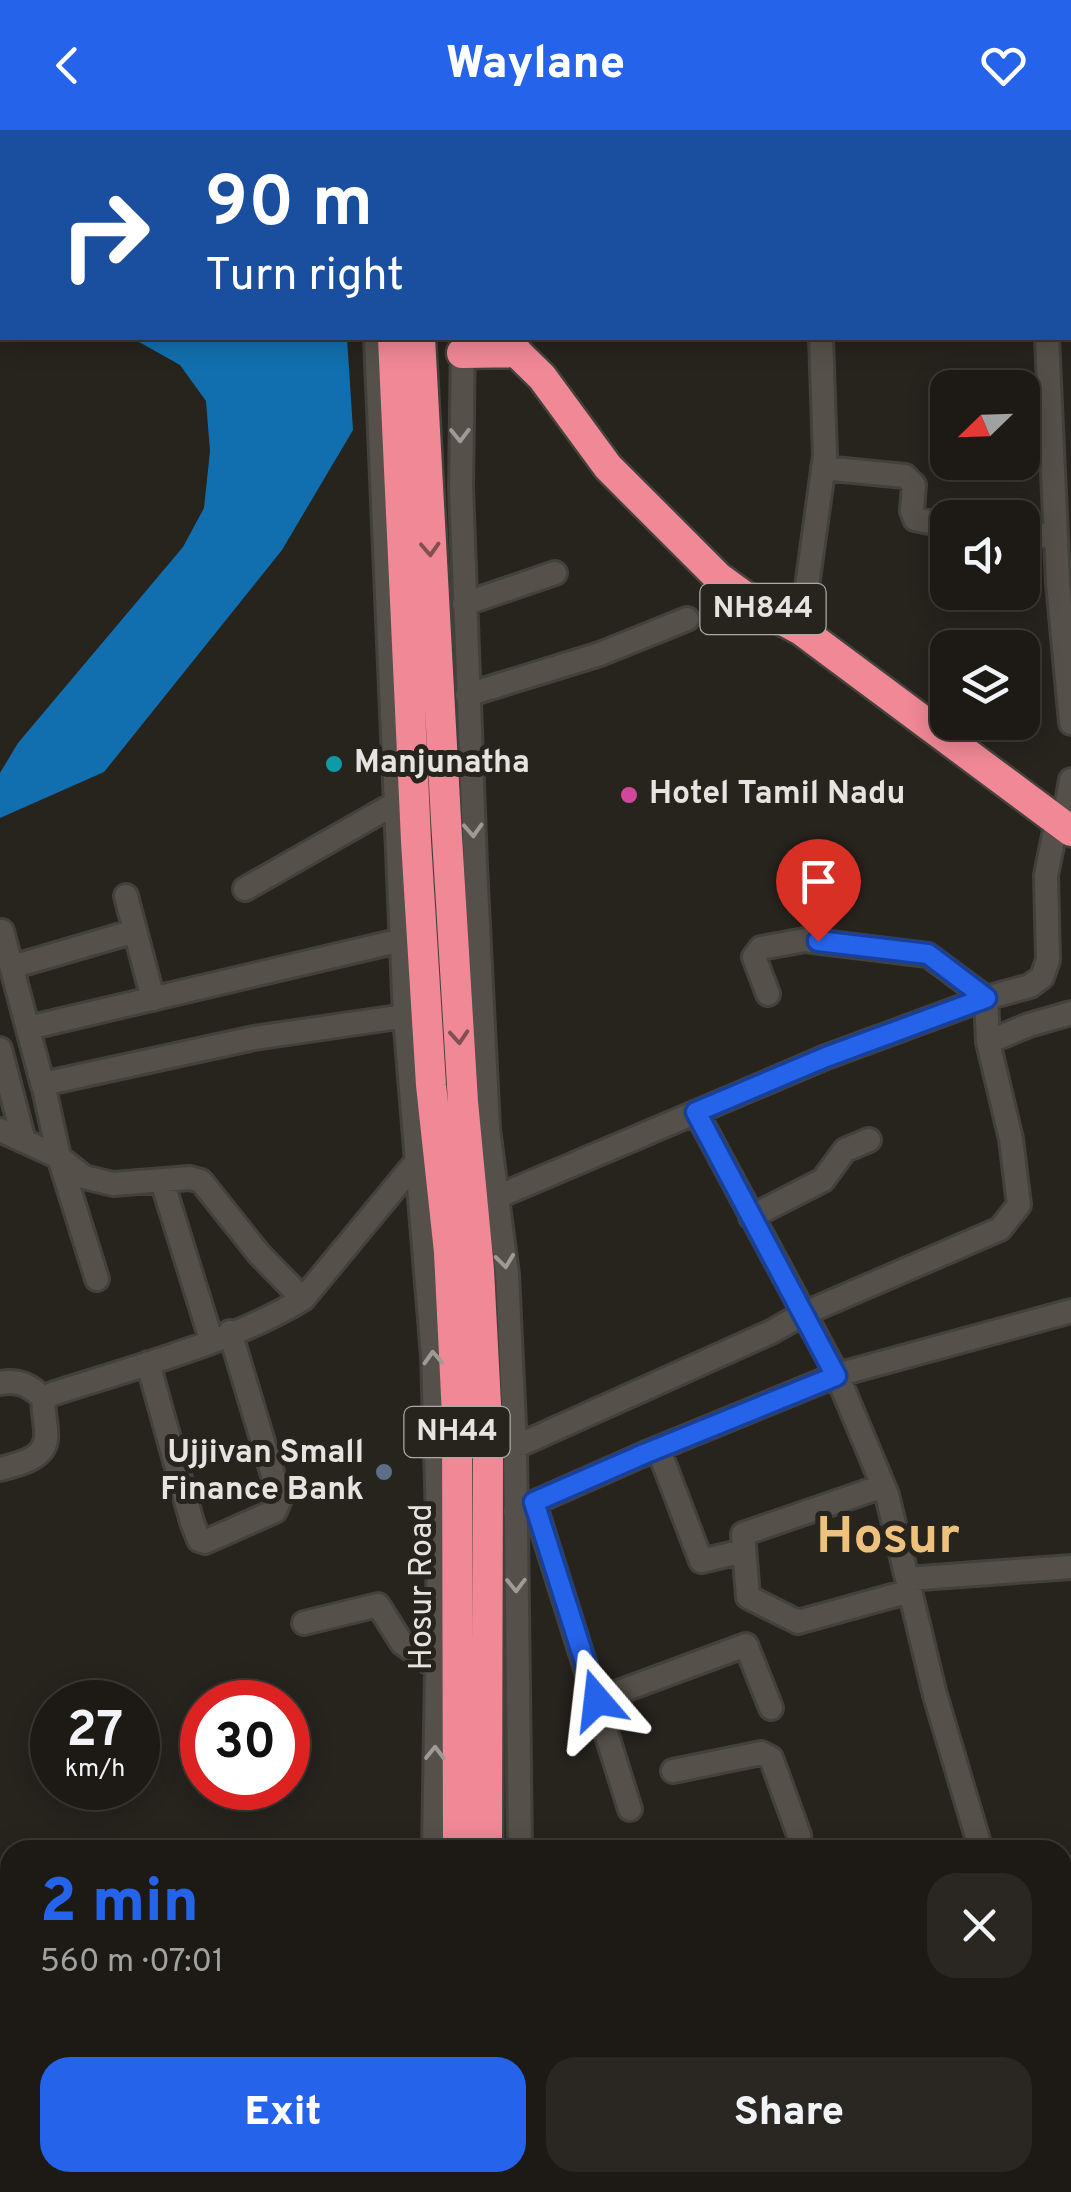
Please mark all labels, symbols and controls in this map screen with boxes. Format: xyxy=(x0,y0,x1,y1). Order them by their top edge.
text: Waylane xyxy=(446,37,625,94)
icon: back xyxy=(40,38,95,93)
icon: heart xyxy=(976,38,1031,93)
text: 90 m xyxy=(205,162,373,251)
icon: right xyxy=(40,170,170,300)
text: Turn right xyxy=(205,249,404,306)
north arrow xyxy=(930,370,1040,480)
map controls xyxy=(930,370,1040,740)
one-way arrow xyxy=(449,428,471,443)
button: sound xyxy=(930,500,1040,610)
one-way arrow xyxy=(419,541,440,557)
road number: NH844 xyxy=(700,584,826,634)
button: layers xyxy=(930,630,1040,740)
place label: Manjunatha xyxy=(354,744,530,784)
marker: Manjunatha xyxy=(323,753,345,775)
place label: Hotel Tamil Nadu xyxy=(649,775,906,815)
marker: Hotel Tamil Nadu xyxy=(618,784,640,806)
one-way arrow xyxy=(462,822,483,838)
pin xyxy=(776,839,861,942)
icon: arrive xyxy=(791,854,846,909)
one-way arrow xyxy=(448,1030,469,1046)
one-way arrow xyxy=(494,1253,515,1269)
one-way arrow xyxy=(422,1349,443,1365)
road number: NH44 xyxy=(404,1407,510,1457)
place label: Ujjivan Small Finance Bank xyxy=(160,1434,364,1511)
marker: Ujjivan Small Finance Bank xyxy=(373,1461,395,1483)
street label: Hosur Road xyxy=(403,1504,443,1670)
district label: Hosur xyxy=(816,1506,960,1572)
one-way arrow xyxy=(506,1578,527,1594)
position arrow xyxy=(545,1648,649,1752)
speed limit sign: 30 xyxy=(180,1680,310,1810)
text: 27 xyxy=(67,1701,123,1764)
one-way arrow xyxy=(424,1744,446,1760)
text: km/h xyxy=(65,1754,125,1786)
text: 2 min xyxy=(40,1867,199,1943)
button: close xyxy=(927,1873,1032,1978)
text: 560 m · 07:01 xyxy=(40,1943,224,1983)
button: Exit xyxy=(40,2057,526,2172)
button: Share xyxy=(546,2057,1032,2172)

